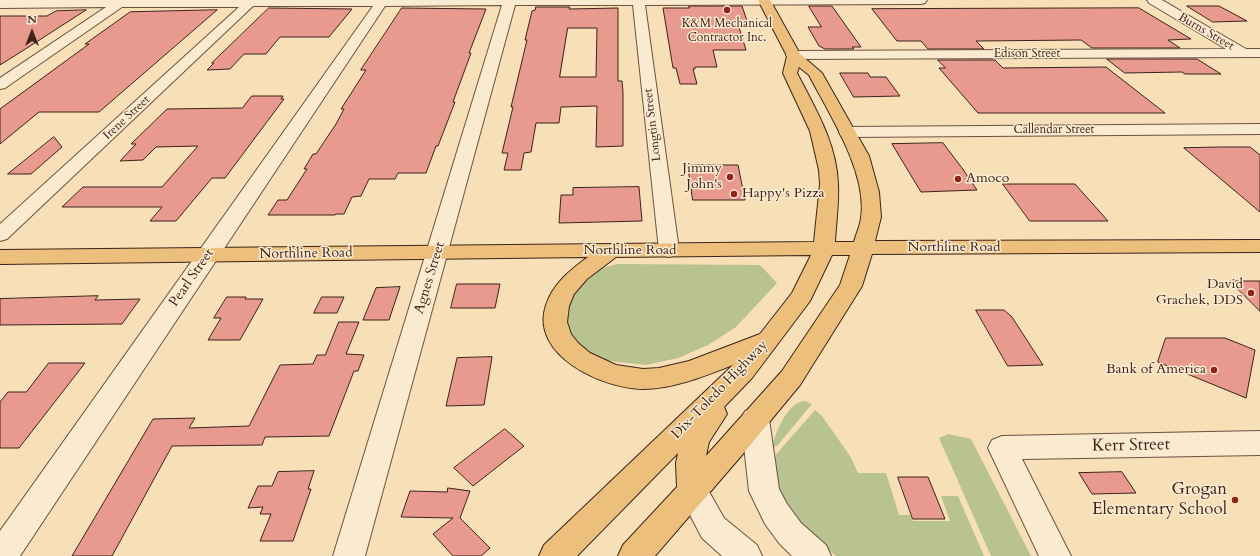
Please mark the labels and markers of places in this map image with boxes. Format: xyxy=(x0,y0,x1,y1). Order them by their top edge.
marker: K&M Mechanical Contractor Inc. xyxy=(722,5,732,15)
place label: K&M Mechanical Contractor Inc. xyxy=(682,17,772,45)
place label: Jimmy John's xyxy=(682,161,722,194)
place label: Amoco xyxy=(966,171,1009,187)
marker: Jimmy John's xyxy=(725,172,735,182)
marker: Amoco xyxy=(953,174,963,184)
place label: Happy's Pizza xyxy=(742,186,824,202)
marker: Happy's Pizza xyxy=(729,189,739,199)
place label: David Grachek, DDS xyxy=(1156,277,1243,310)
marker: David Grachek, DDS xyxy=(1246,288,1256,298)
place label: Bank of America xyxy=(1106,362,1206,378)
marker: Bank of America xyxy=(1209,365,1219,375)
place label: Grogan Elementary School xyxy=(1092,480,1227,520)
marker: Grogan Elementary School xyxy=(1230,495,1240,505)

